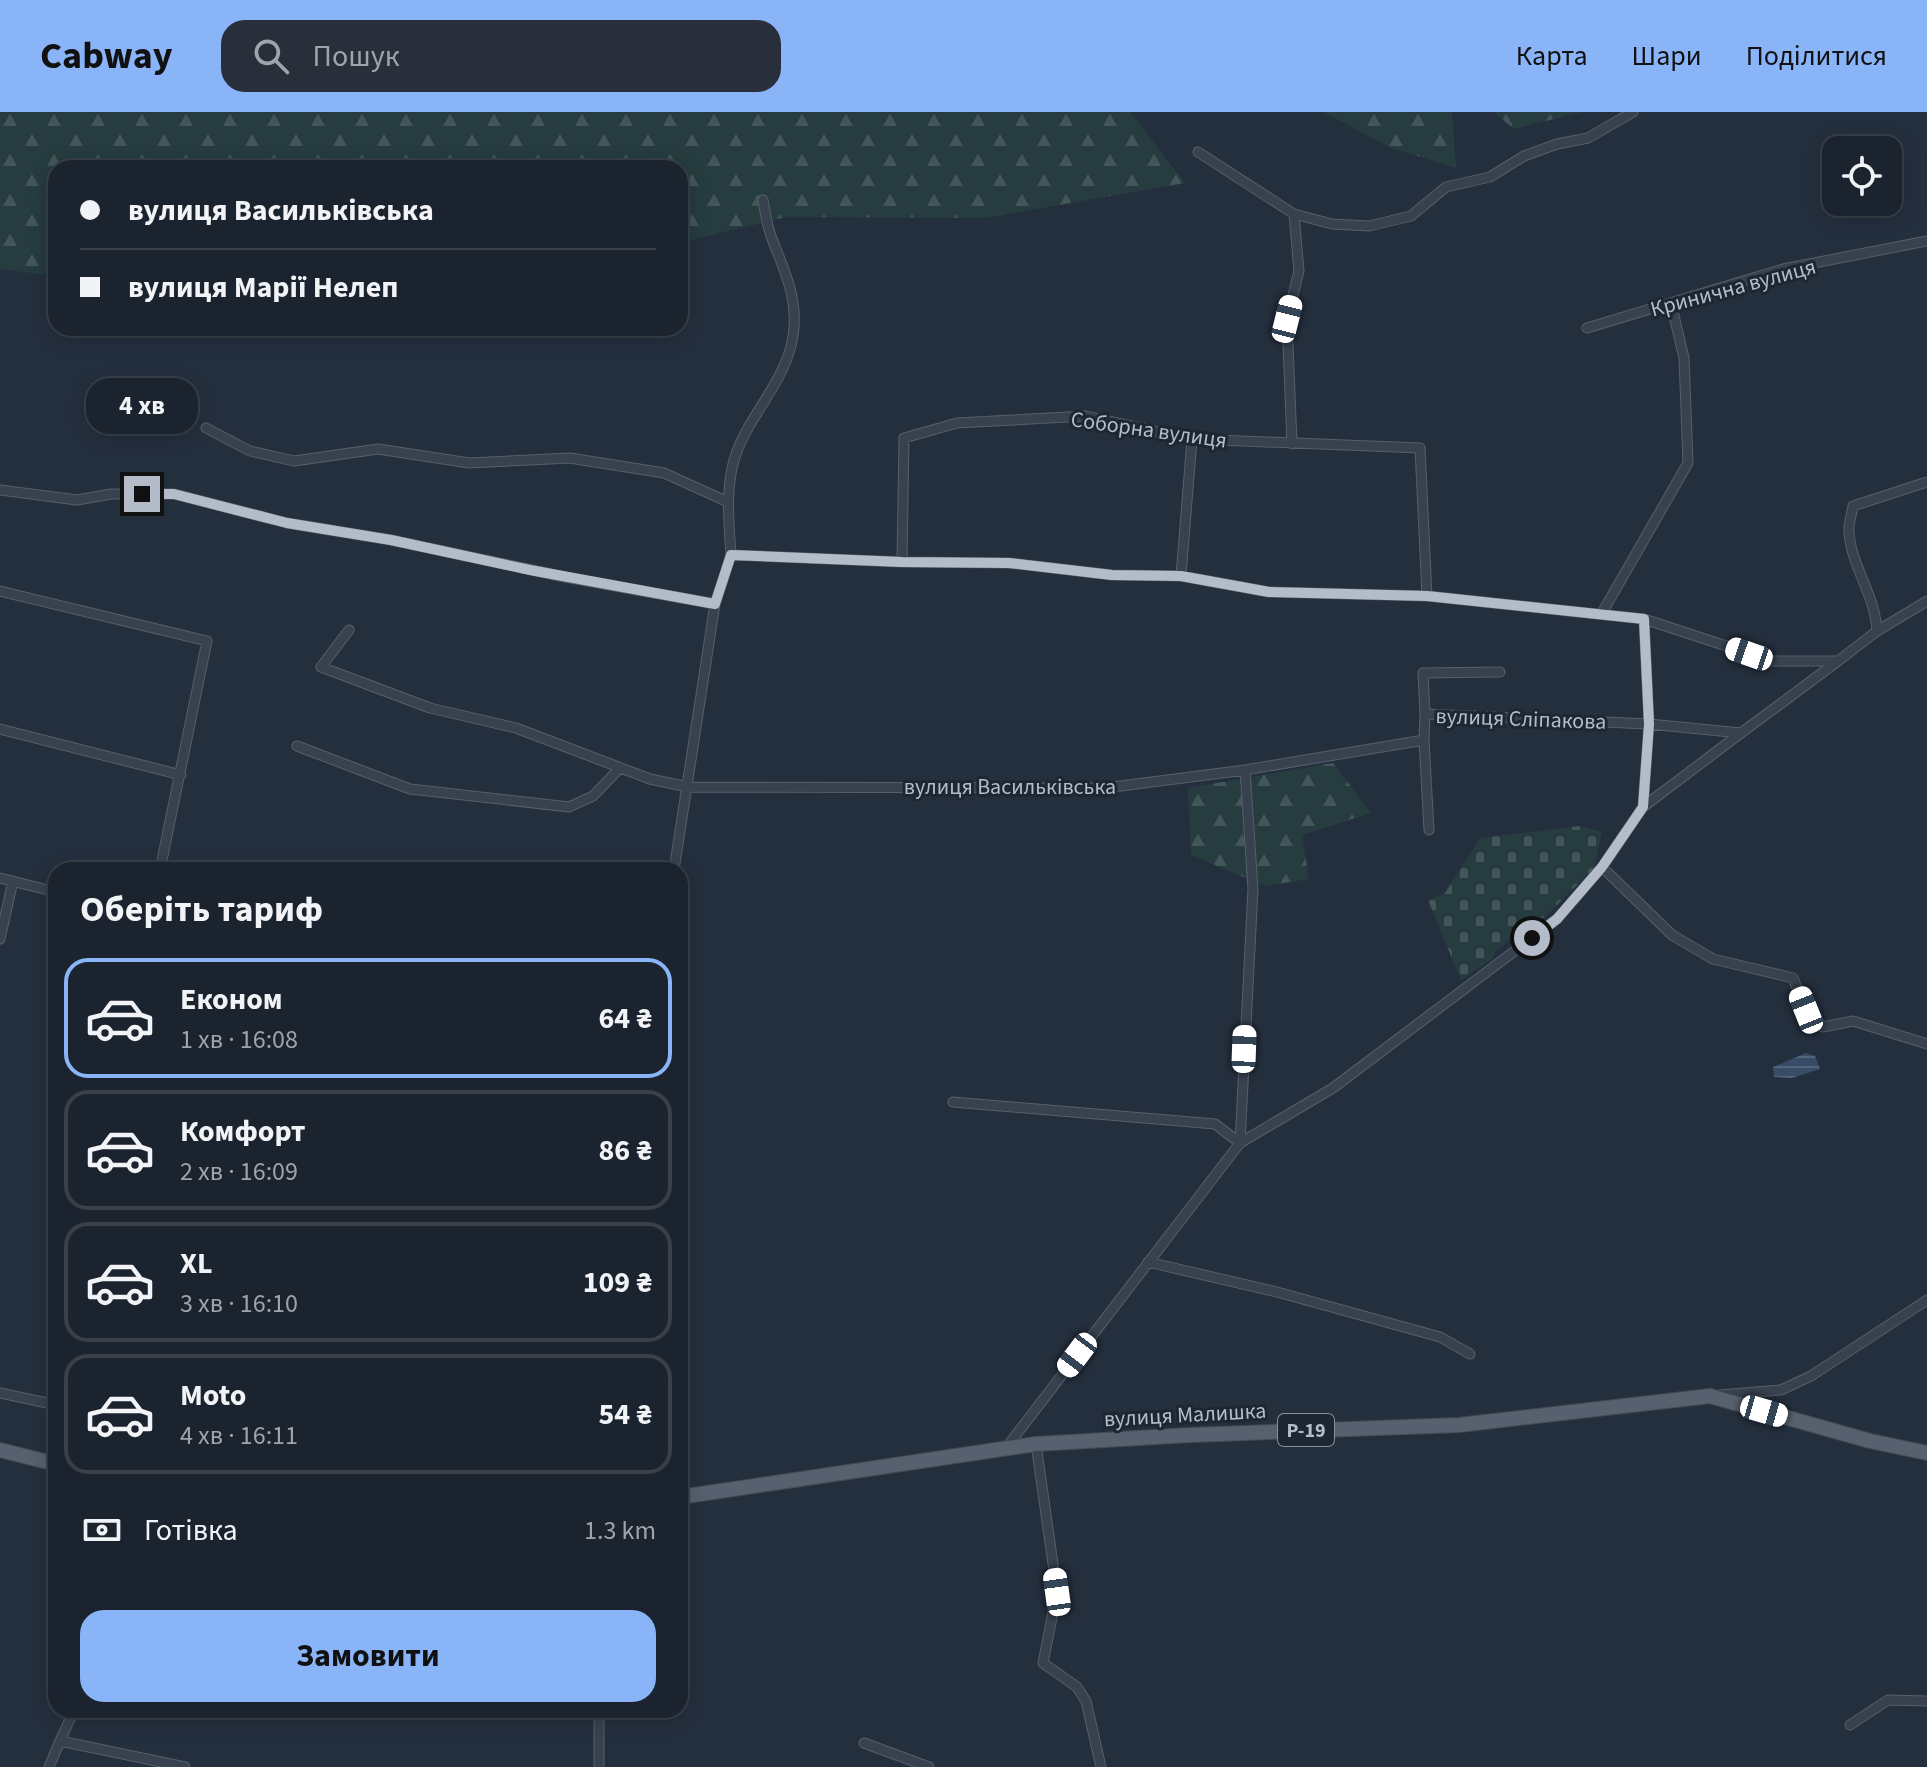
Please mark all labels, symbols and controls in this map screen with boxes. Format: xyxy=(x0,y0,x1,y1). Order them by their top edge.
search box xyxy=(221,20,781,92)
text: Cabway xyxy=(40,29,173,83)
icon: search xyxy=(249,34,293,78)
text: Пошук xyxy=(313,35,400,78)
text: Карта xyxy=(1516,36,1588,76)
text: Шари xyxy=(1632,36,1702,76)
text: Поділитися xyxy=(1746,36,1887,76)
map controls xyxy=(1822,136,1902,216)
button: locate xyxy=(1822,136,1902,216)
text: вулиця Васильківська xyxy=(128,189,434,232)
street label: Кринична вулиця xyxy=(1647,250,1820,325)
text: вулиця Марії Нелеп xyxy=(128,266,398,309)
car xyxy=(1270,293,1304,345)
callout: 4 хв xyxy=(86,378,198,434)
text: 4 хв xyxy=(119,387,165,424)
street label: Соборна вулиця xyxy=(1069,403,1229,457)
route end xyxy=(124,476,160,512)
car xyxy=(1722,635,1776,673)
street label: вулиця Сліпакова xyxy=(1435,700,1607,738)
street label: вулиця Васильківська xyxy=(904,771,1116,803)
text: Оберіть тариф xyxy=(80,884,323,935)
route start xyxy=(1514,920,1550,956)
text: Економ xyxy=(180,978,283,1021)
icon: car xyxy=(84,982,156,1054)
car xyxy=(1786,983,1826,1037)
text: 64 ₴ xyxy=(598,997,652,1040)
text: 1 хв · 16:08 xyxy=(180,1021,298,1058)
car xyxy=(1231,1025,1257,1073)
text: Комфорт xyxy=(180,1110,306,1153)
icon: car xyxy=(84,1114,156,1186)
text: 86 ₴ xyxy=(598,1129,652,1172)
text: 2 хв · 16:09 xyxy=(180,1153,298,1190)
text: XL xyxy=(180,1242,213,1285)
icon: car xyxy=(84,1246,156,1318)
text: 109 ₴ xyxy=(583,1261,652,1304)
text: 3 хв · 16:10 xyxy=(180,1285,298,1322)
car xyxy=(1053,1329,1101,1381)
text: Moto xyxy=(180,1374,246,1417)
icon: car xyxy=(84,1378,156,1450)
text: 54 ₴ xyxy=(598,1393,652,1436)
car xyxy=(1738,1393,1790,1429)
street label: вулиця Малишка xyxy=(1103,1395,1267,1435)
road number: Р-19 xyxy=(1278,1414,1334,1446)
text: 4 хв · 16:11 xyxy=(180,1417,298,1454)
icon: cash xyxy=(80,1508,124,1552)
text: Готівка xyxy=(144,1509,238,1552)
text: 1.3 km xyxy=(584,1512,656,1549)
car xyxy=(1042,1567,1072,1617)
button: Замовити xyxy=(80,1610,656,1702)

